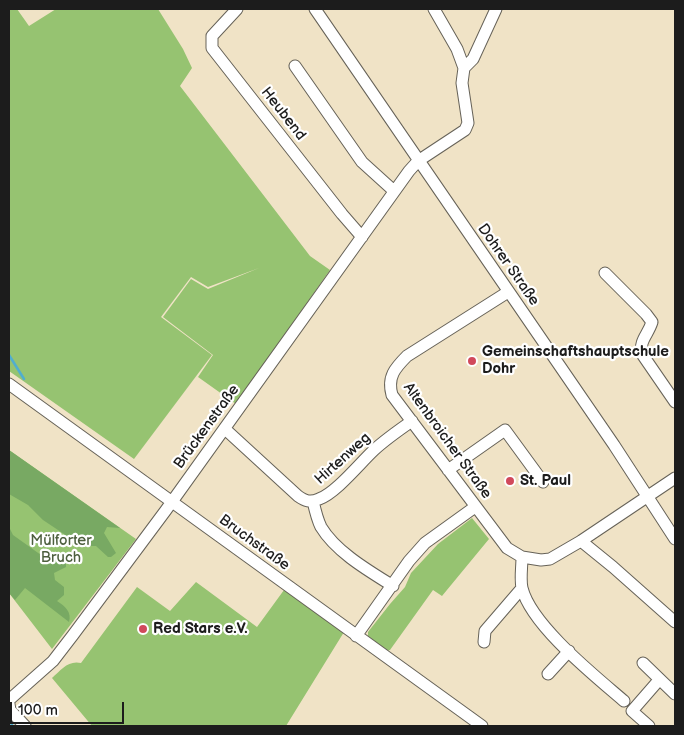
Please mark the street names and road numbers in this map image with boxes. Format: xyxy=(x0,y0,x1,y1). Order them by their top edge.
street label: Heubend xyxy=(257,84,309,144)
street label: Dohrer Straße xyxy=(473,221,543,309)
street label: Altenbroicher Straße xyxy=(399,380,495,502)
street label: Brückenstraße xyxy=(170,381,244,473)
street label: Hirtenweg xyxy=(311,429,375,489)
street label: Bruchstraße xyxy=(215,511,293,575)

